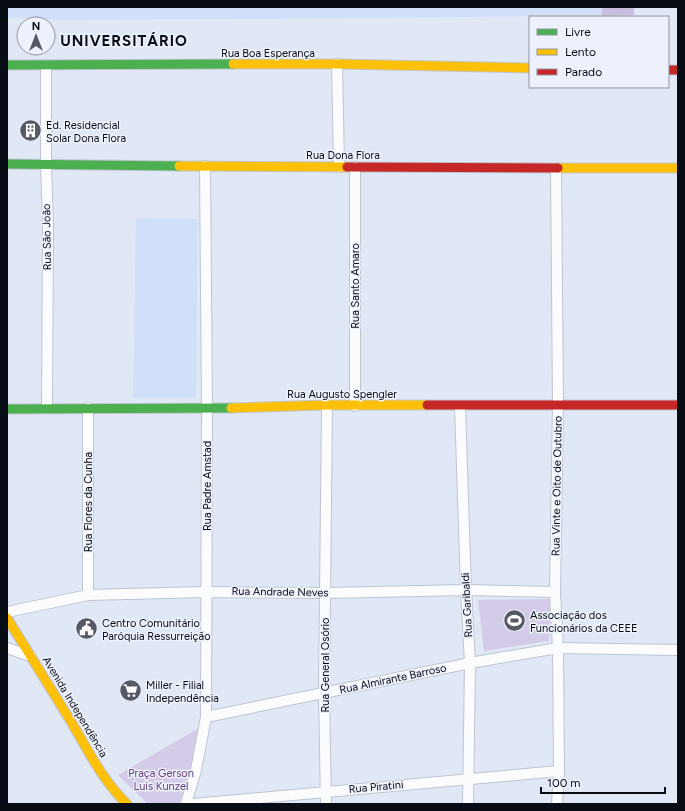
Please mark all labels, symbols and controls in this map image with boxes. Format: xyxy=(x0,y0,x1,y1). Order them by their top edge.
north arrow xyxy=(16,16,56,56)
legend xyxy=(529,16,669,88)
text: N xyxy=(32,20,40,33)
text: Livre xyxy=(565,25,591,39)
district label: UNIVERSITÁRIO xyxy=(60,32,188,50)
text: Lento xyxy=(565,45,596,59)
street label: Rua Boa Esperança xyxy=(221,47,315,60)
text: Parado xyxy=(565,65,602,79)
building icon: Ed. Residencial Solar Dona Flora xyxy=(17,118,43,144)
place label: Ed. Residencial Solar Dona Flora xyxy=(46,119,126,145)
street label: Rua Dona Flora xyxy=(306,149,380,162)
street label: Rua São João xyxy=(40,203,54,271)
street label: Rua Santo Amaro xyxy=(349,243,362,329)
street label: Rua Augusto Spengler xyxy=(287,388,397,401)
street label: Rua Vinte e Oito de Outubro xyxy=(549,416,565,556)
street label: Rua Padre Amstad xyxy=(201,441,214,531)
street label: Rua Flores da Cunha xyxy=(82,452,95,552)
street label: Rua Garibaldi xyxy=(459,572,475,638)
street label: Rua Andrade Neves xyxy=(231,585,329,599)
sports icon: Associação dos Funcionários da CEEE xyxy=(502,608,528,634)
place label: Associação dos Funcionários da CEEE xyxy=(530,609,638,635)
public building icon: Centro Comunitário Paróquia Ressurreição xyxy=(73,616,99,642)
place label: Centro Comunitário Paróquia Ressurreição xyxy=(102,617,211,643)
street label: Rua General Osório xyxy=(319,617,332,713)
street label: Avenida Independência xyxy=(40,654,110,760)
street label: Rua Almirante Barroso xyxy=(338,661,448,697)
supermarket icon: Miller - Filial Independência xyxy=(118,678,144,704)
place label: Miller - Filial Independência xyxy=(146,679,219,705)
park label: Praça Gerson Luis Kunzel xyxy=(128,767,194,793)
scale bar xyxy=(541,769,665,795)
text: 100 m xyxy=(547,776,581,790)
street label: Rua Piratini xyxy=(348,778,404,796)

